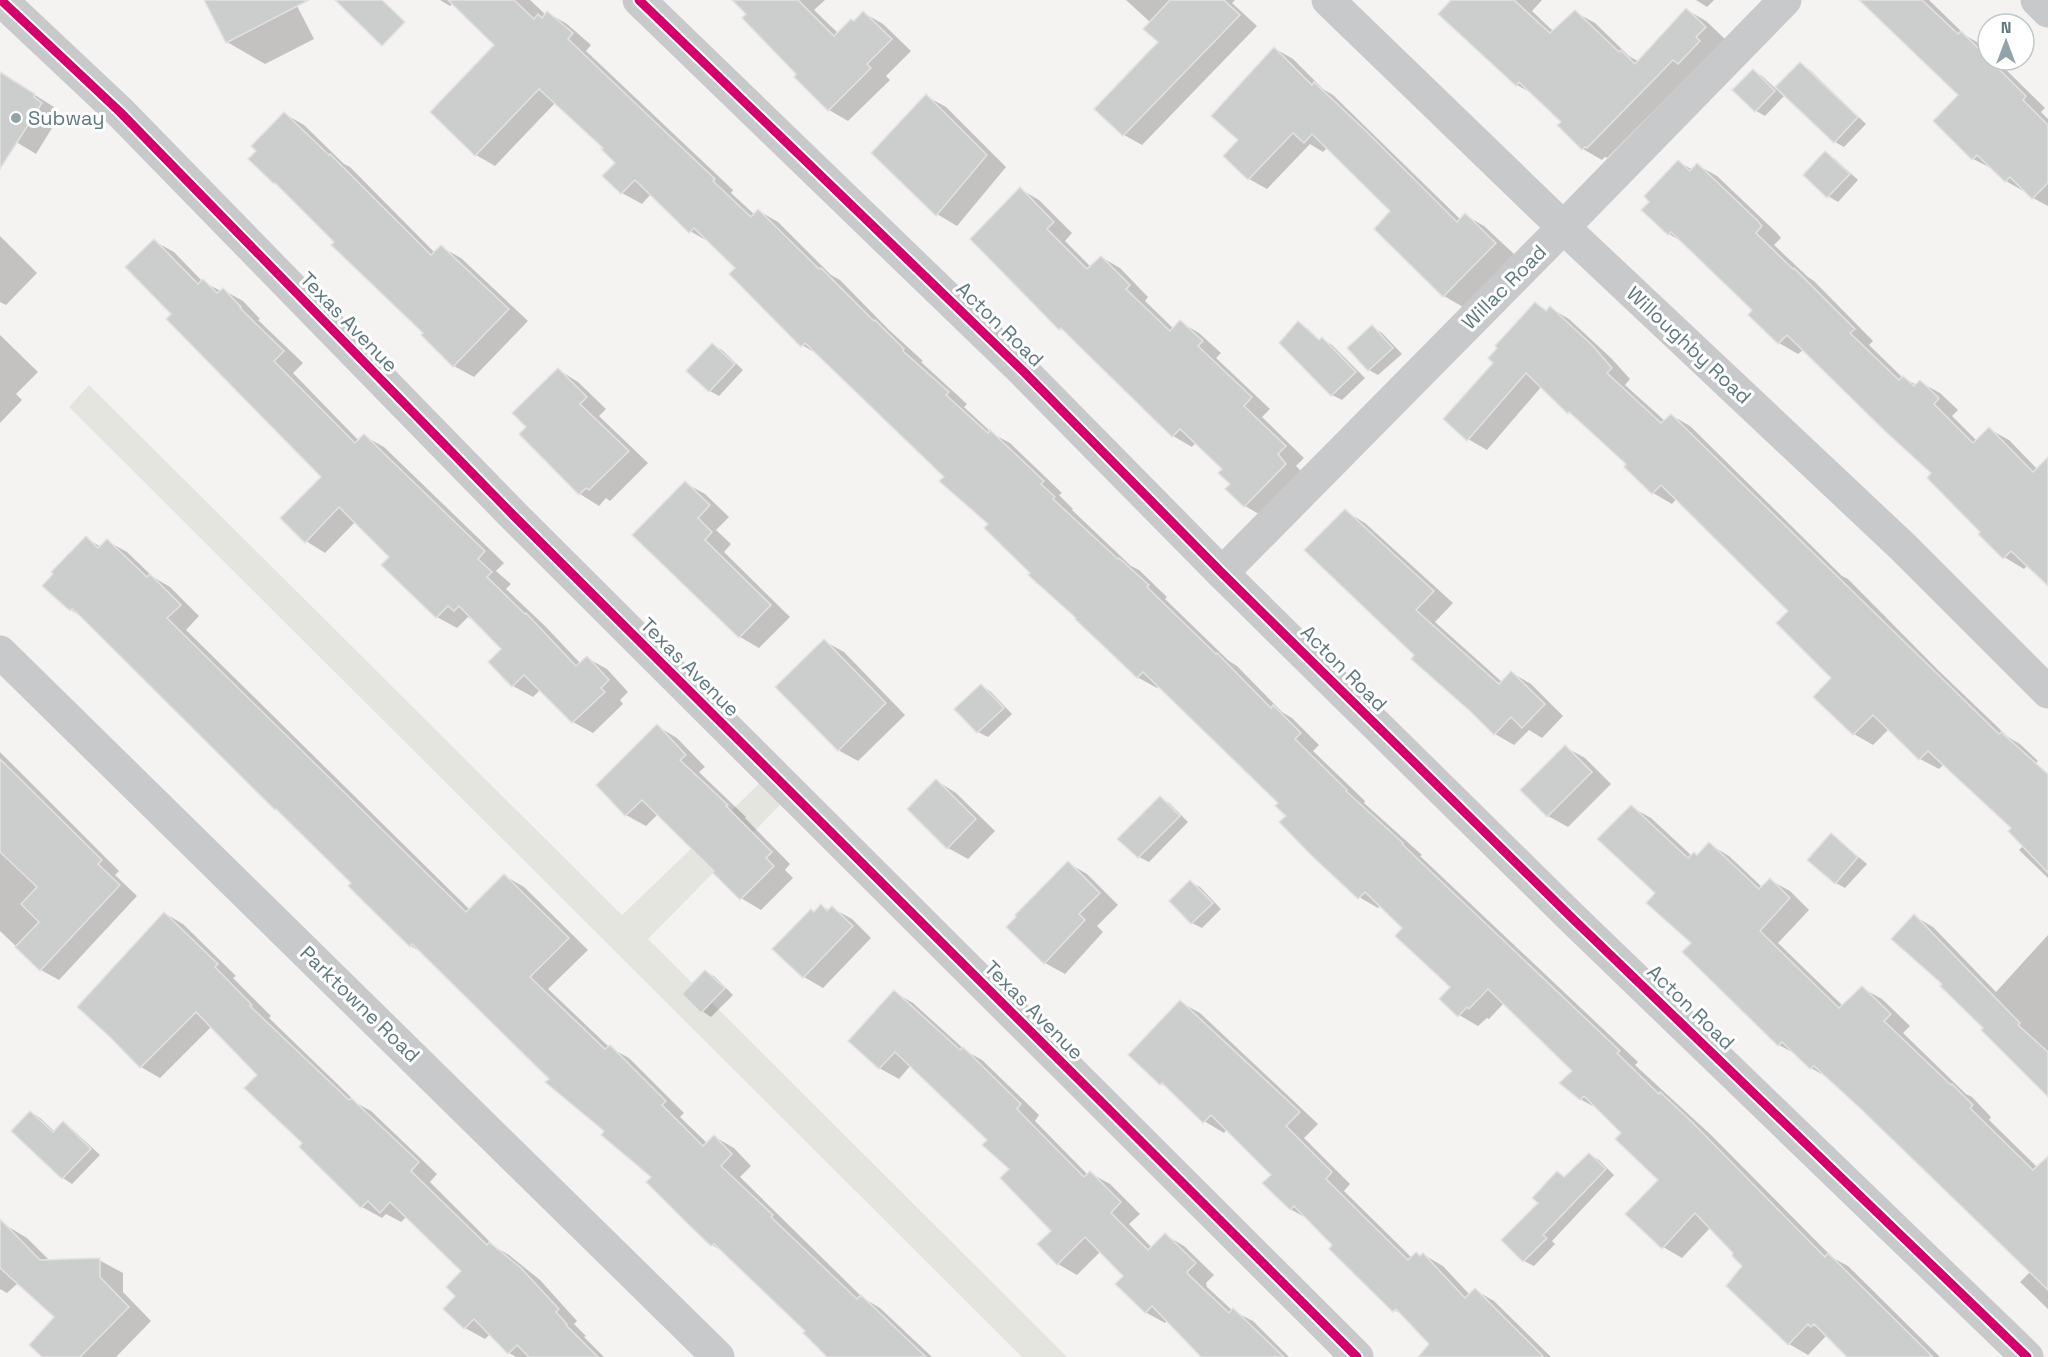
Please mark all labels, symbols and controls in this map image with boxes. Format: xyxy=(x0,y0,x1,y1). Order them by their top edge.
north arrow xyxy=(1976,12,2036,72)
text: N xyxy=(2001,17,2011,38)
place label: Subway xyxy=(28,105,105,131)
marker: Subway xyxy=(9,111,23,125)
street label: Willac Road xyxy=(1456,239,1552,335)
street label: Texas Avenue xyxy=(294,266,404,378)
street label: Acton Road xyxy=(951,276,1049,372)
street label: Willoughby Road xyxy=(1621,281,1757,409)
street label: Texas Avenue xyxy=(635,612,745,722)
street label: Acton Road xyxy=(1295,619,1393,717)
street label: Parktowne Road xyxy=(295,940,425,1068)
street label: Texas Avenue xyxy=(979,955,1089,1065)
street label: Acton Road xyxy=(1642,959,1740,1055)

